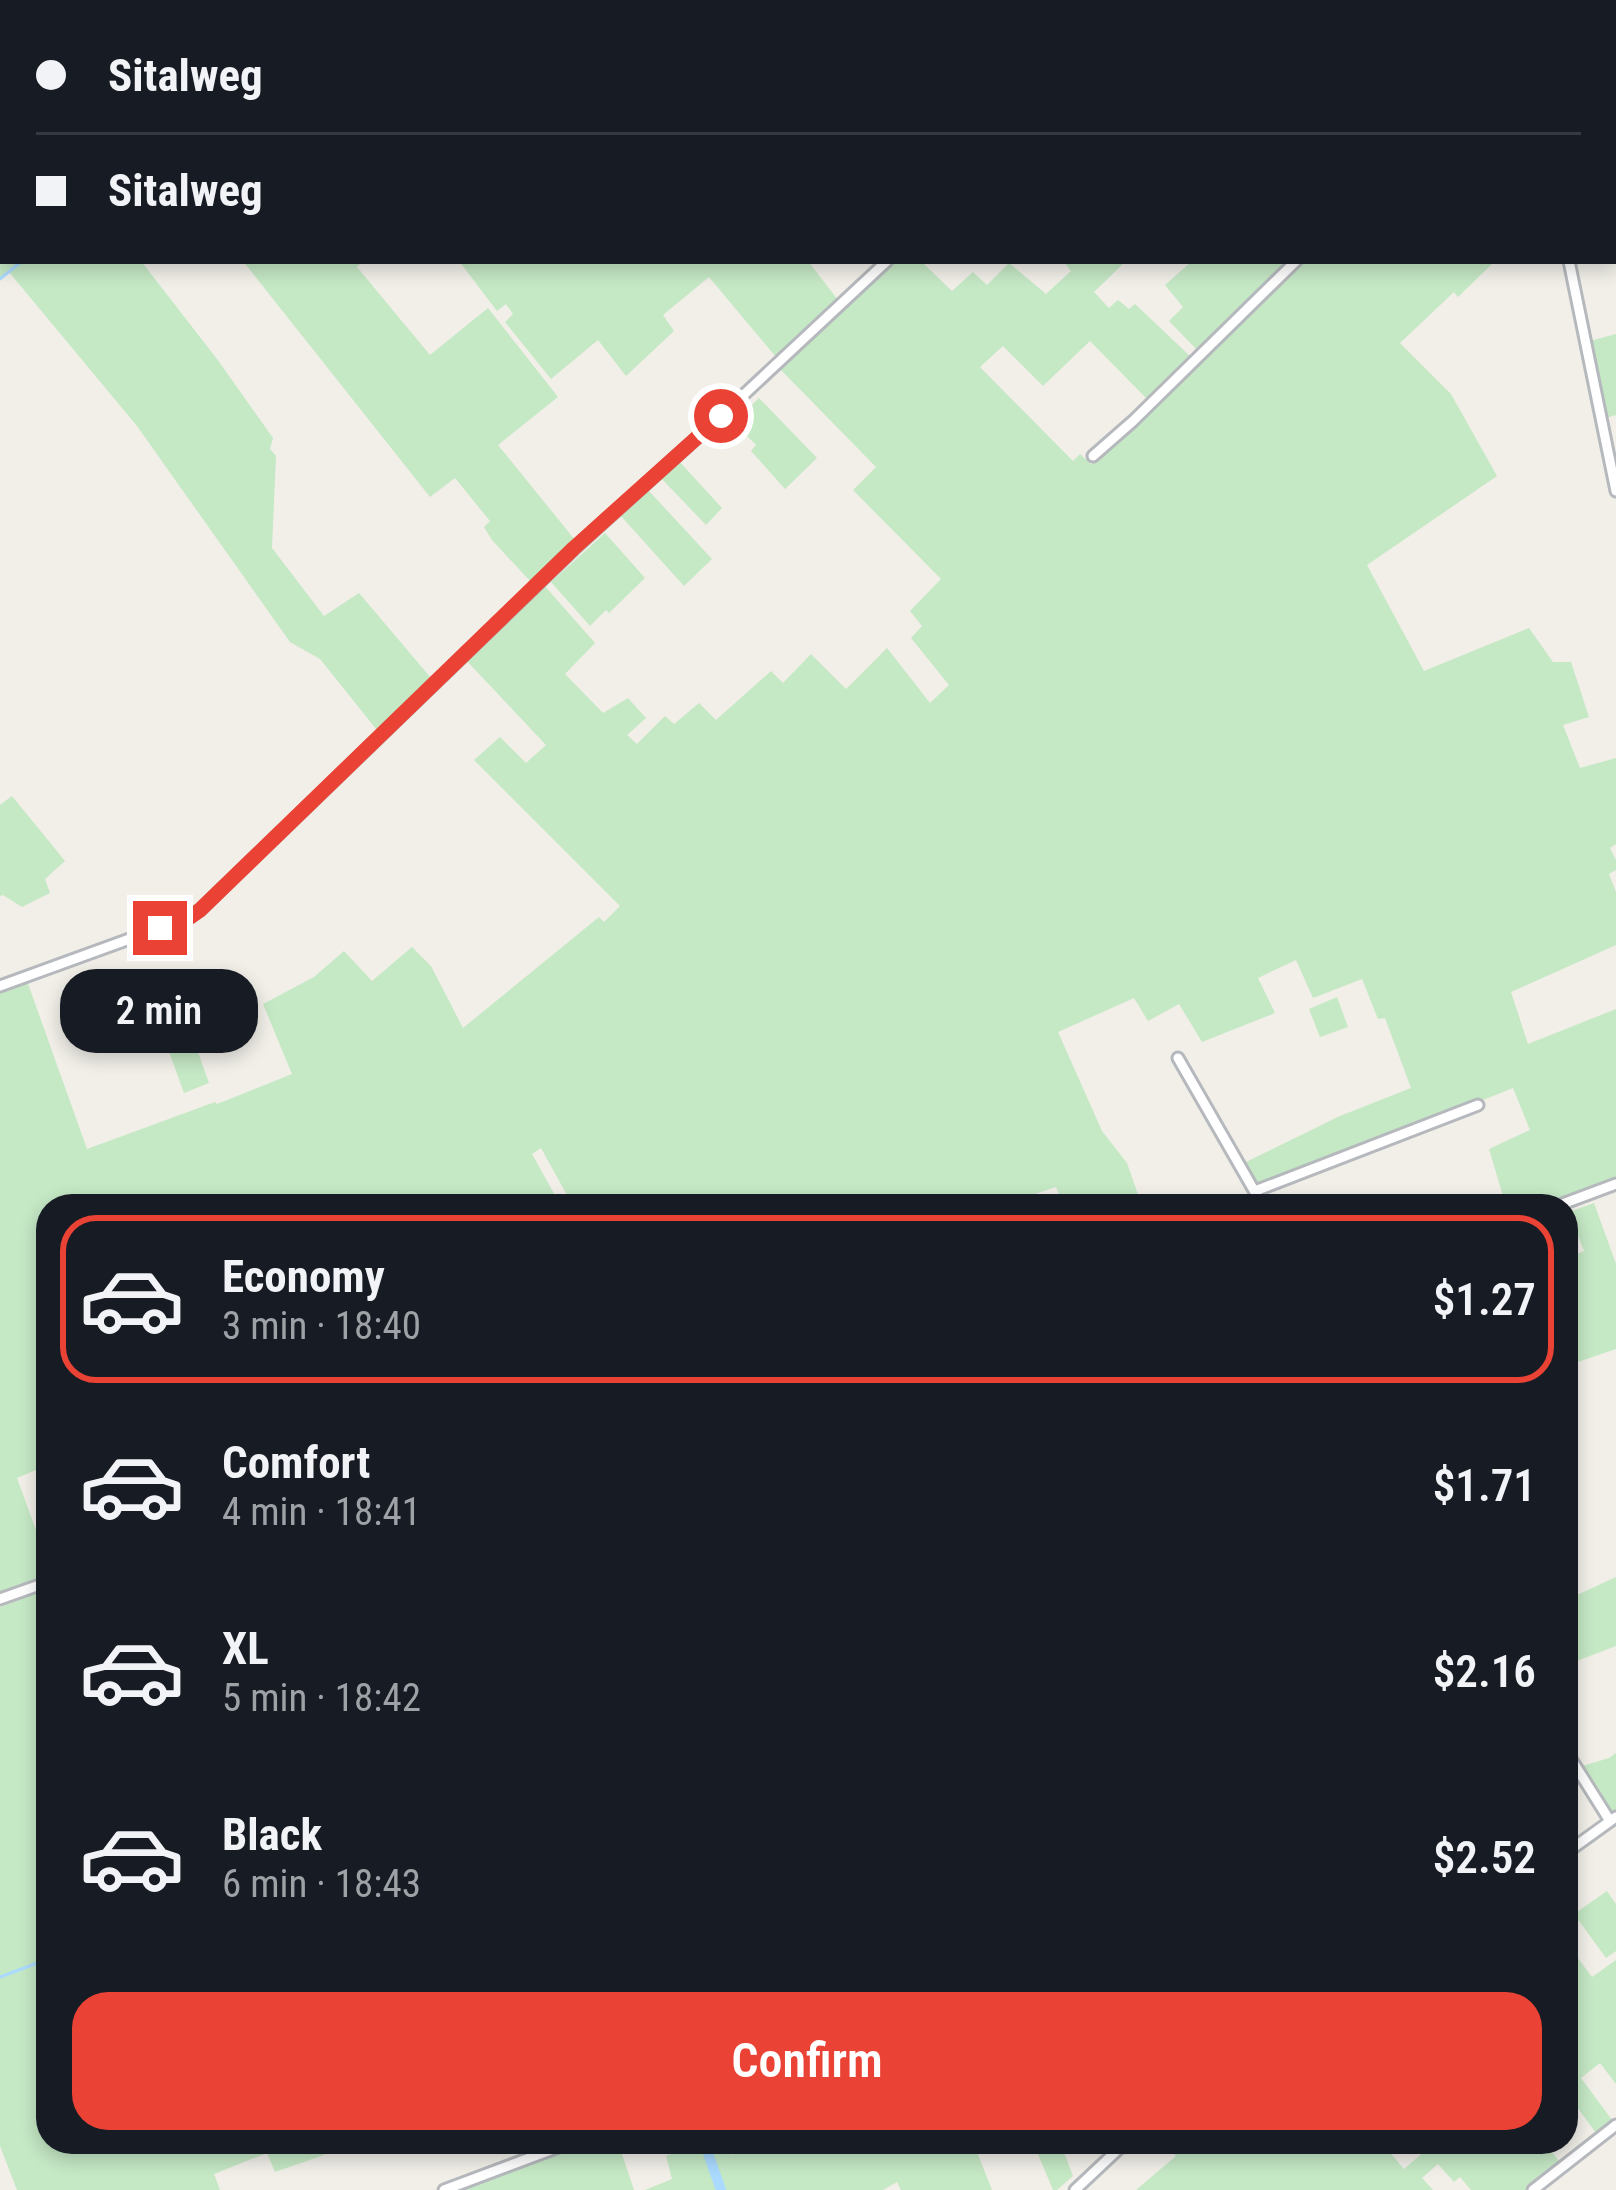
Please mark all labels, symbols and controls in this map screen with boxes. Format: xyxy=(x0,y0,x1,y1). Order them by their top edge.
text: Sitalweg xyxy=(108,49,263,102)
text: Sitalweg xyxy=(108,164,263,217)
route start xyxy=(694,389,748,443)
route end xyxy=(133,901,187,955)
callout: 2 min xyxy=(61,970,259,1054)
text: 2 min xyxy=(116,988,202,1034)
icon: car xyxy=(78,1245,186,1353)
text: Economy xyxy=(222,1250,385,1303)
text: $1.27 xyxy=(1433,1273,1536,1326)
text: 3 min · 18:40 xyxy=(222,1303,421,1349)
icon: car xyxy=(78,1431,186,1539)
text: Comfort xyxy=(222,1436,370,1489)
text: $1.71 xyxy=(1433,1459,1536,1512)
text: 4 min · 18:41 xyxy=(222,1489,421,1535)
icon: car xyxy=(78,1617,186,1725)
text: XL xyxy=(222,1622,269,1675)
text: $2.16 xyxy=(1433,1645,1536,1698)
text: 5 min · 18:42 xyxy=(222,1675,421,1721)
icon: car xyxy=(78,1803,186,1911)
text: Black xyxy=(222,1808,322,1861)
text: $2.52 xyxy=(1433,1831,1536,1884)
text: 6 min · 18:43 xyxy=(222,1861,421,1907)
button: Confirm xyxy=(72,1992,1542,2130)

